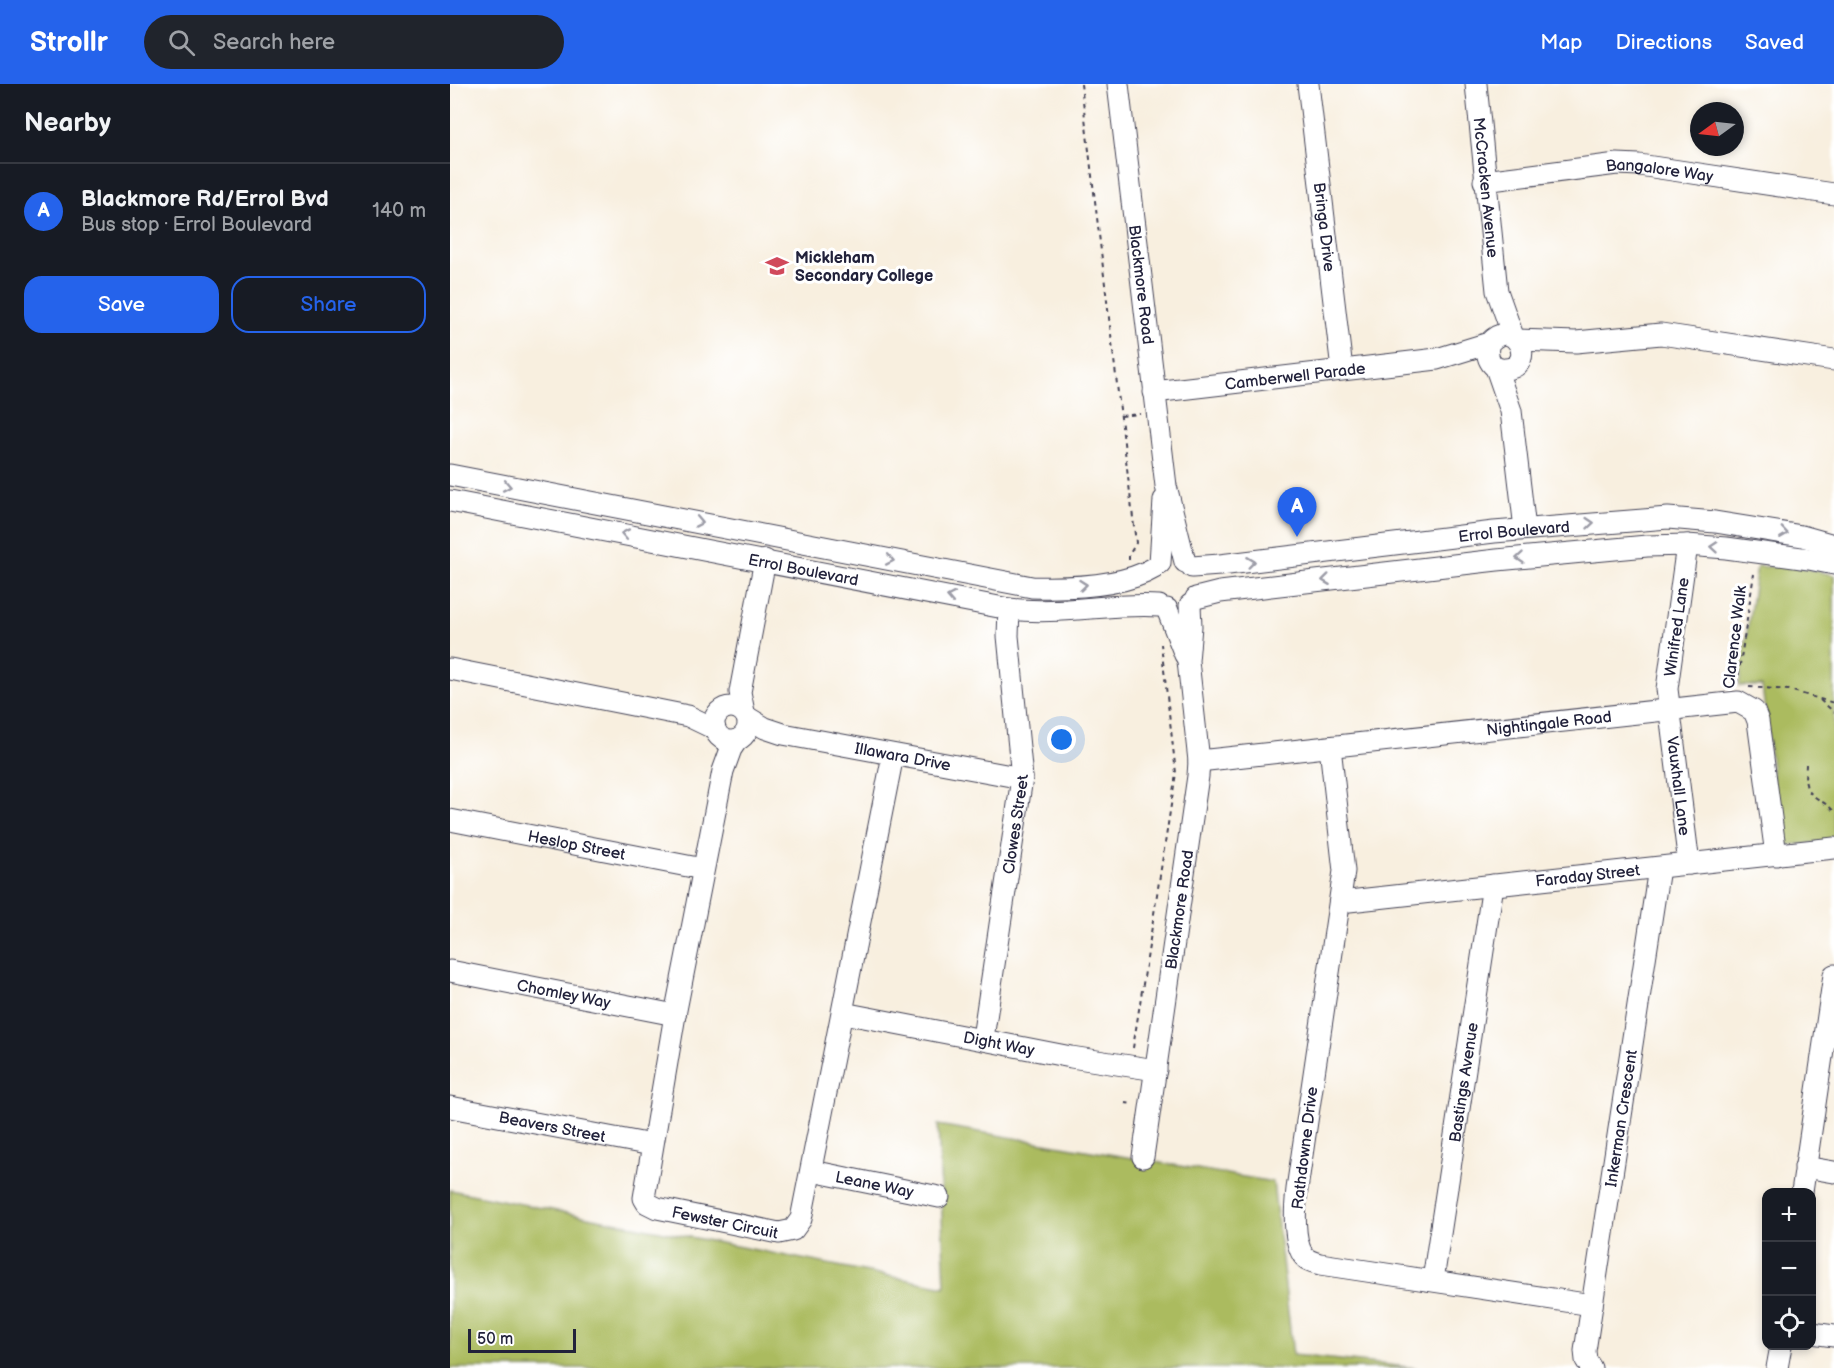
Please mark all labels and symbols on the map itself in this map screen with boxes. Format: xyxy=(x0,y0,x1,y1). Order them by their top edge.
north arrow xyxy=(1690,102,1744,156)
street label: McCracken Avenue xyxy=(1468,117,1502,259)
street label: Bangalore Way xyxy=(1605,156,1715,187)
street label: Bringa Drive xyxy=(1309,181,1338,273)
street label: Blackmore Road xyxy=(1124,224,1157,346)
place label: Mickleham Secondary College xyxy=(795,249,933,286)
school or university icon: Mickleham Secondary College xyxy=(764,253,790,279)
street label: Camberwell Parade xyxy=(1224,359,1367,395)
one-way arrow xyxy=(502,479,512,492)
pin: A xyxy=(1278,488,1316,537)
one-way arrow xyxy=(694,515,704,528)
one-way arrow xyxy=(1586,517,1595,530)
street label: Errol Boulevard xyxy=(1457,518,1570,547)
one-way arrow xyxy=(1779,527,1789,539)
one-way arrow xyxy=(620,528,630,541)
one-way arrow xyxy=(1709,541,1718,554)
street label: Errol Boulevard xyxy=(747,551,860,591)
one-way arrow xyxy=(1515,551,1524,564)
one-way arrow xyxy=(885,552,895,565)
one-way arrow xyxy=(1246,556,1255,569)
one-way arrow xyxy=(1321,573,1330,585)
street label: Winifred Lane xyxy=(1661,576,1694,678)
one-way arrow xyxy=(1078,579,1087,592)
street label: Clarence Walk xyxy=(1720,584,1751,690)
one-way arrow xyxy=(946,591,956,604)
street label: Nightingale Road xyxy=(1485,708,1613,740)
your location xyxy=(1047,725,1076,754)
street label: Vauxhall Lane xyxy=(1662,735,1693,837)
street label: Illawara Drive xyxy=(853,739,953,776)
street label: Clowes Street xyxy=(1000,774,1033,875)
street label: Heslop Street xyxy=(526,827,627,865)
street label: Blackmore Road xyxy=(1162,849,1198,971)
street label: Faraday Street xyxy=(1534,861,1641,892)
street label: Chomley Way xyxy=(515,976,613,1013)
street label: Bastings Avenue xyxy=(1446,1021,1483,1144)
street label: Dight Way xyxy=(962,1028,1037,1061)
street label: Inkerman Crescent xyxy=(1602,1048,1642,1188)
street label: Rathdowne Drive xyxy=(1289,1085,1323,1211)
street label: Beavers Street xyxy=(497,1108,607,1147)
street label: Leane Way xyxy=(834,1168,916,1203)
street label: Fewster Circuit xyxy=(670,1203,780,1244)
scale bar xyxy=(468,1326,576,1354)

